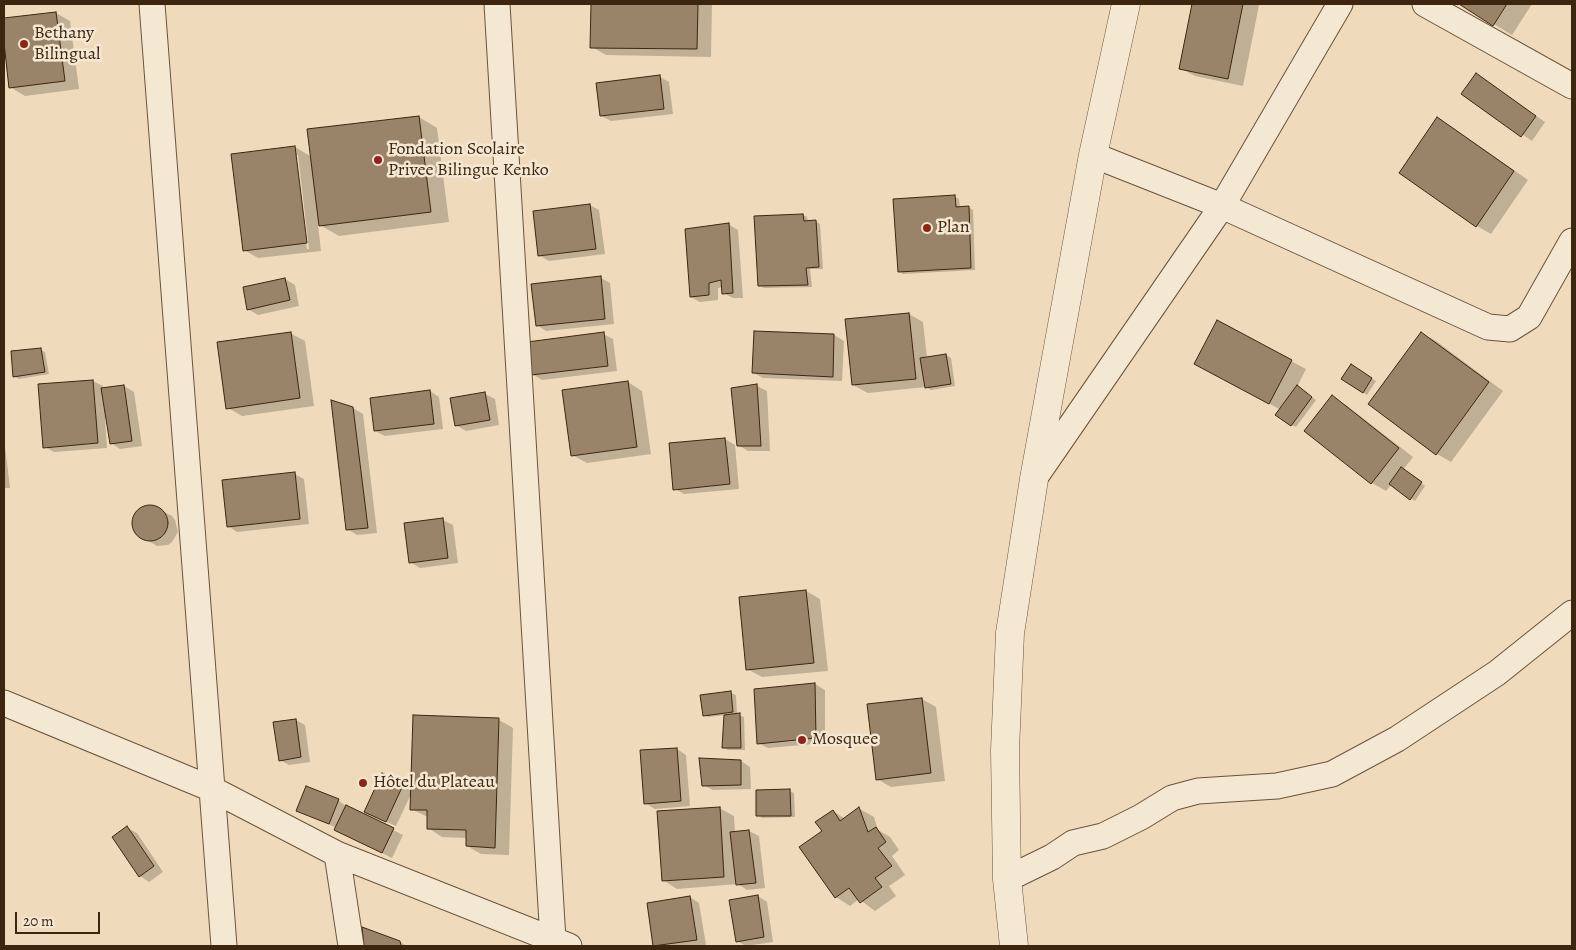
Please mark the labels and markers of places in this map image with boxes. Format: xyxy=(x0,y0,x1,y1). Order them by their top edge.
place label: Bethany Bilingual xyxy=(34,23,101,66)
marker: Bethany Bilingual xyxy=(18,38,30,50)
place label: Fondation Scolaire Privee Bilingue Kenko xyxy=(388,139,549,182)
marker: Fondation Scolaire Privee Bilingue Kenko xyxy=(372,154,384,166)
place label: Plan xyxy=(937,217,970,239)
marker: Plan xyxy=(921,222,933,234)
place label: Mosquee xyxy=(812,729,878,751)
marker: Mosquee xyxy=(796,734,808,746)
place label: Hôtel du Plateau xyxy=(373,772,495,794)
marker: Hôtel du Plateau xyxy=(357,777,369,789)

